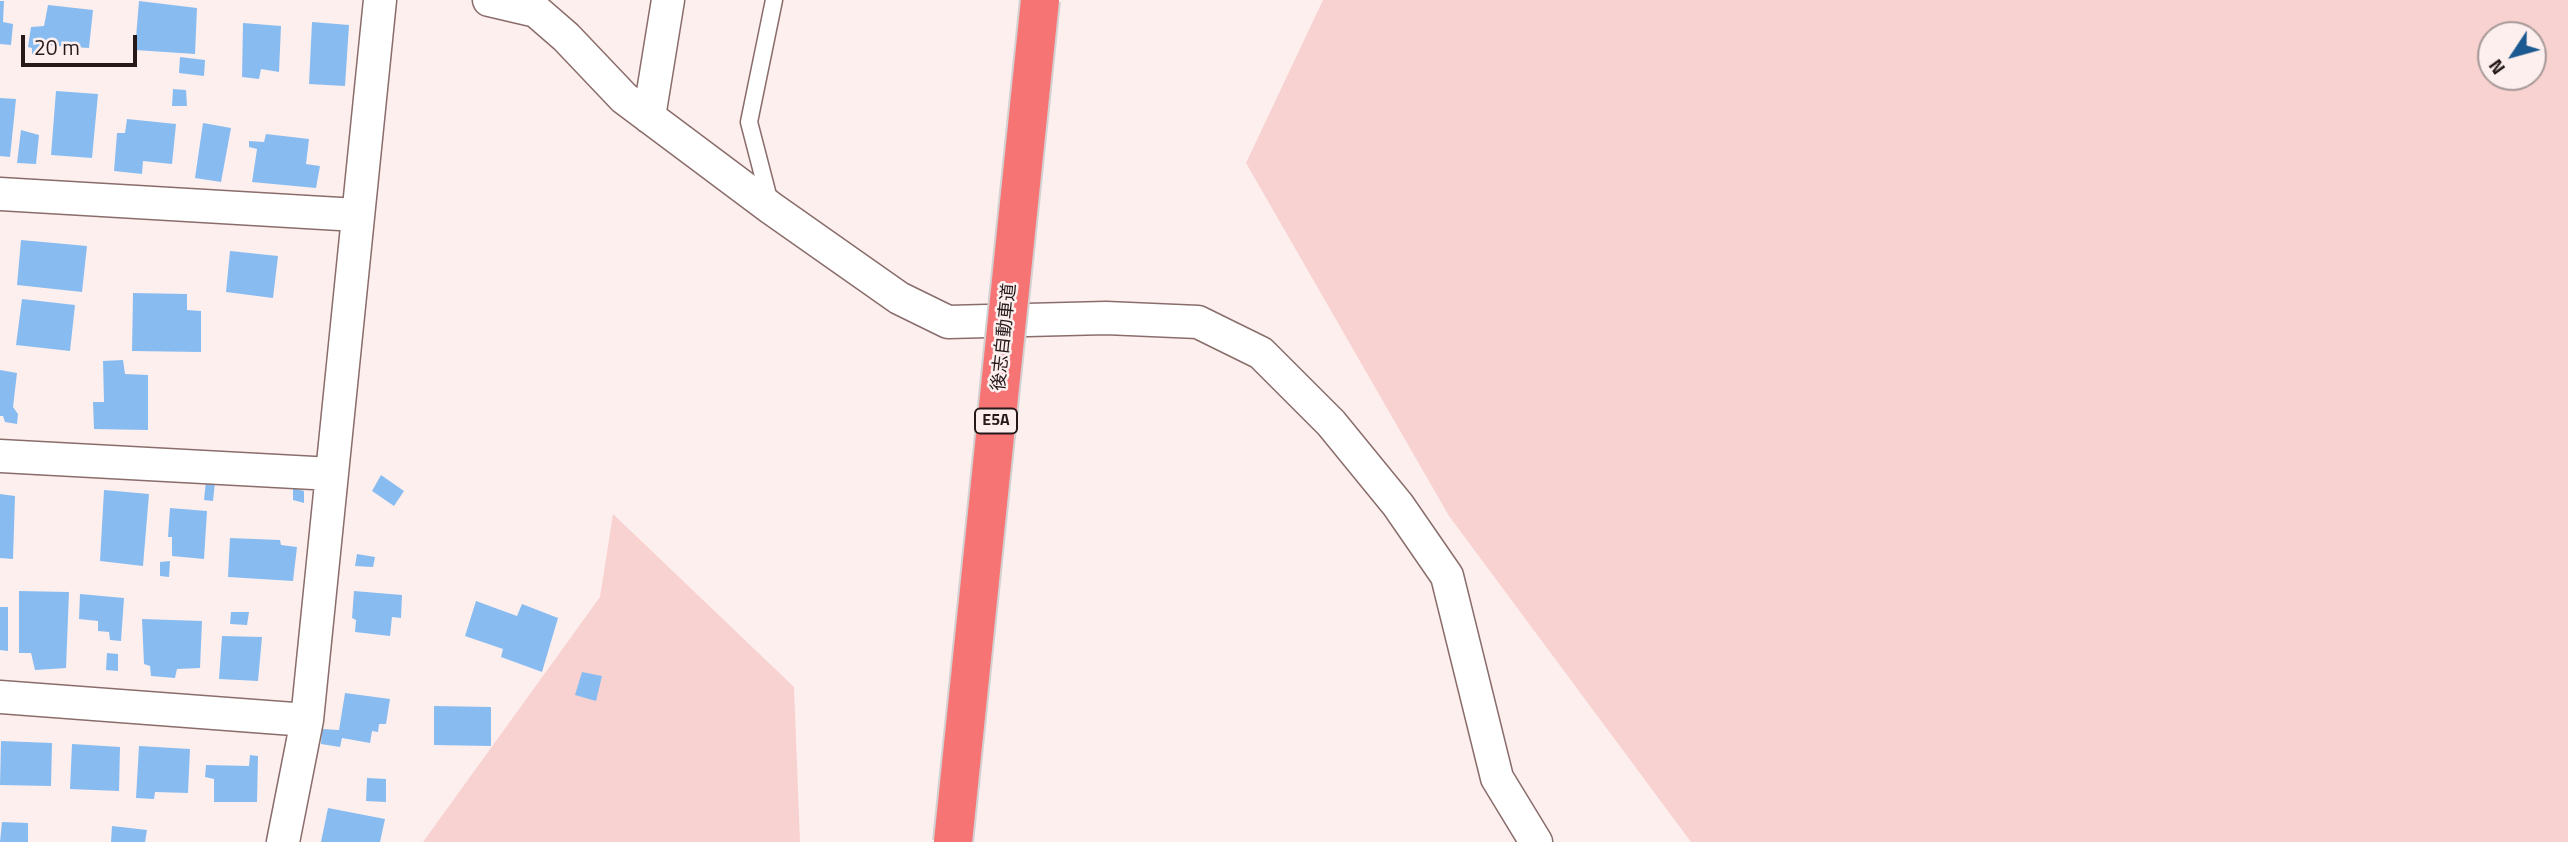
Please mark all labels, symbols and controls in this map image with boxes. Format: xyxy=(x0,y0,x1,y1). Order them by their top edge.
scale bar xyxy=(24,21,140,65)
north arrow xyxy=(2477,21,2547,91)
text: 20 m xyxy=(34,31,80,63)
text: N xyxy=(2481,54,2512,81)
street label: 後志自動車道 xyxy=(989,282,1021,392)
road number: E5A xyxy=(975,408,1017,434)

